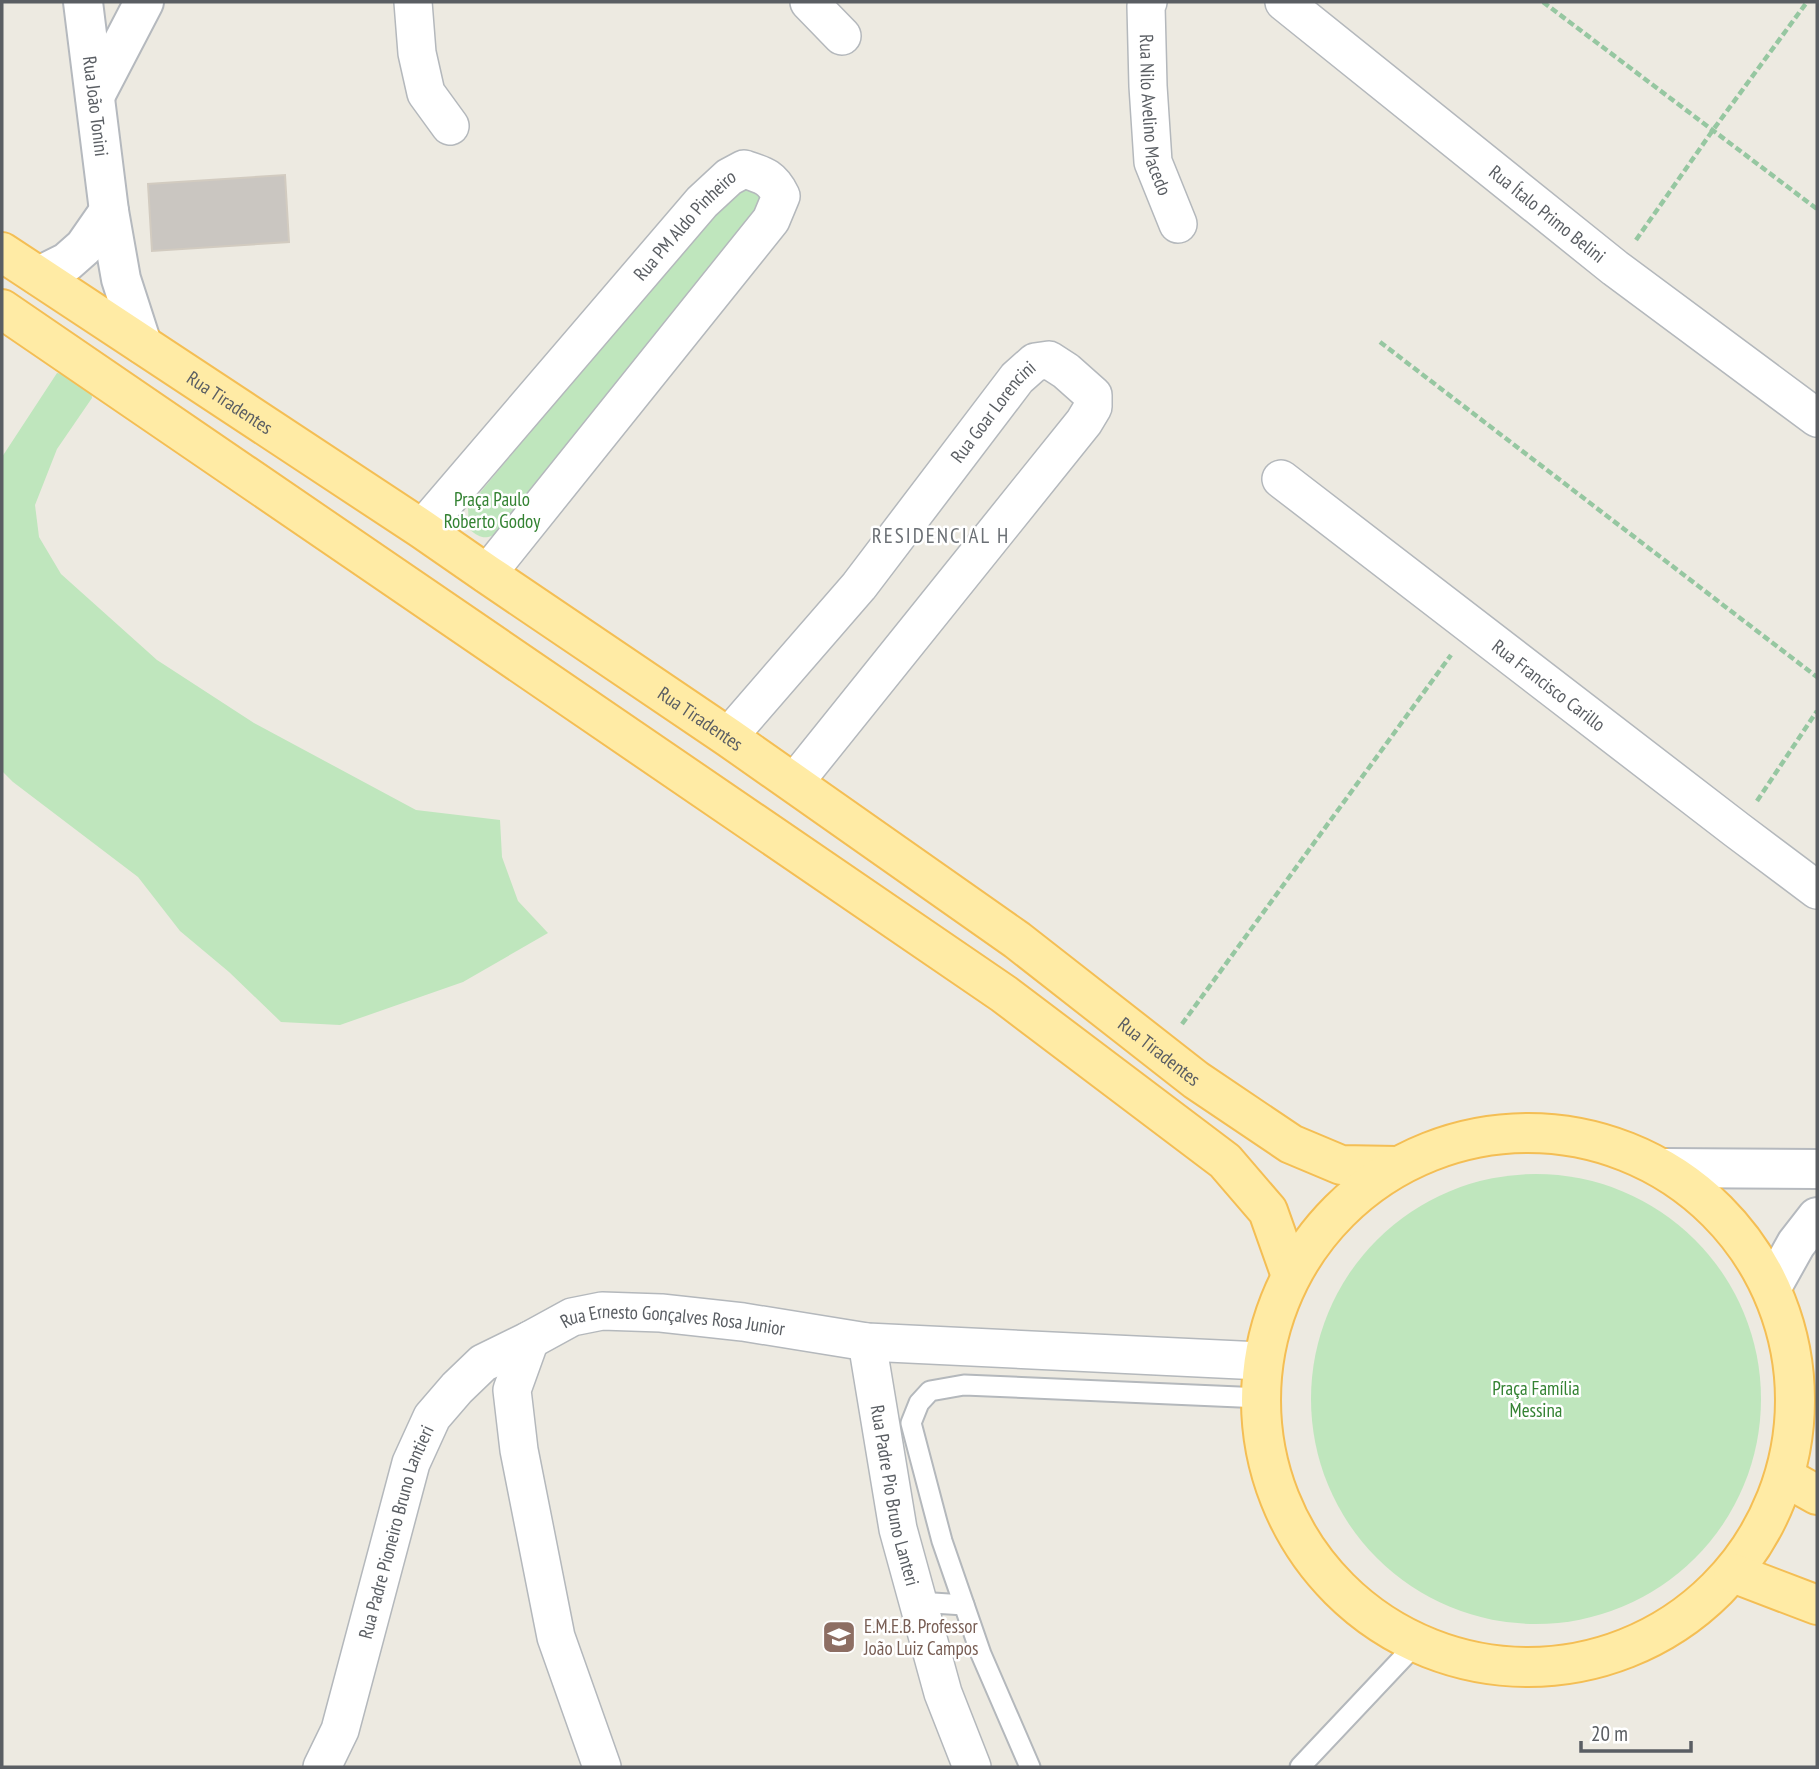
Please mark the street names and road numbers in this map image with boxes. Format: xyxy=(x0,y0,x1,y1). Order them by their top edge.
street label: Rua Nilo Avelino Macedo xyxy=(1135,34,1177,199)
street label: Rua João Tonini xyxy=(78,55,114,158)
street label: Rua Ítalo Primo Belini xyxy=(1484,160,1611,268)
street label: Rua PM Aldo Pinheiro xyxy=(628,164,740,285)
street label: Rua Goar Lorencini xyxy=(945,355,1040,467)
street label: Rua Tiradentes xyxy=(182,365,277,439)
street label: Rua Francisco Carillo xyxy=(1487,634,1610,736)
street label: Rua Tiradentes xyxy=(653,681,748,756)
street label: Rua Tiradentes xyxy=(1113,1012,1205,1091)
street label: Rua Ernesto Gonçalves Rosa Junior xyxy=(556,1299,788,1341)
street label: Rua Padre Pio Bruno Lanteri xyxy=(866,1403,925,1588)
street label: Rua Padre Pioneiro Bruno Lantieri xyxy=(353,1421,439,1641)

